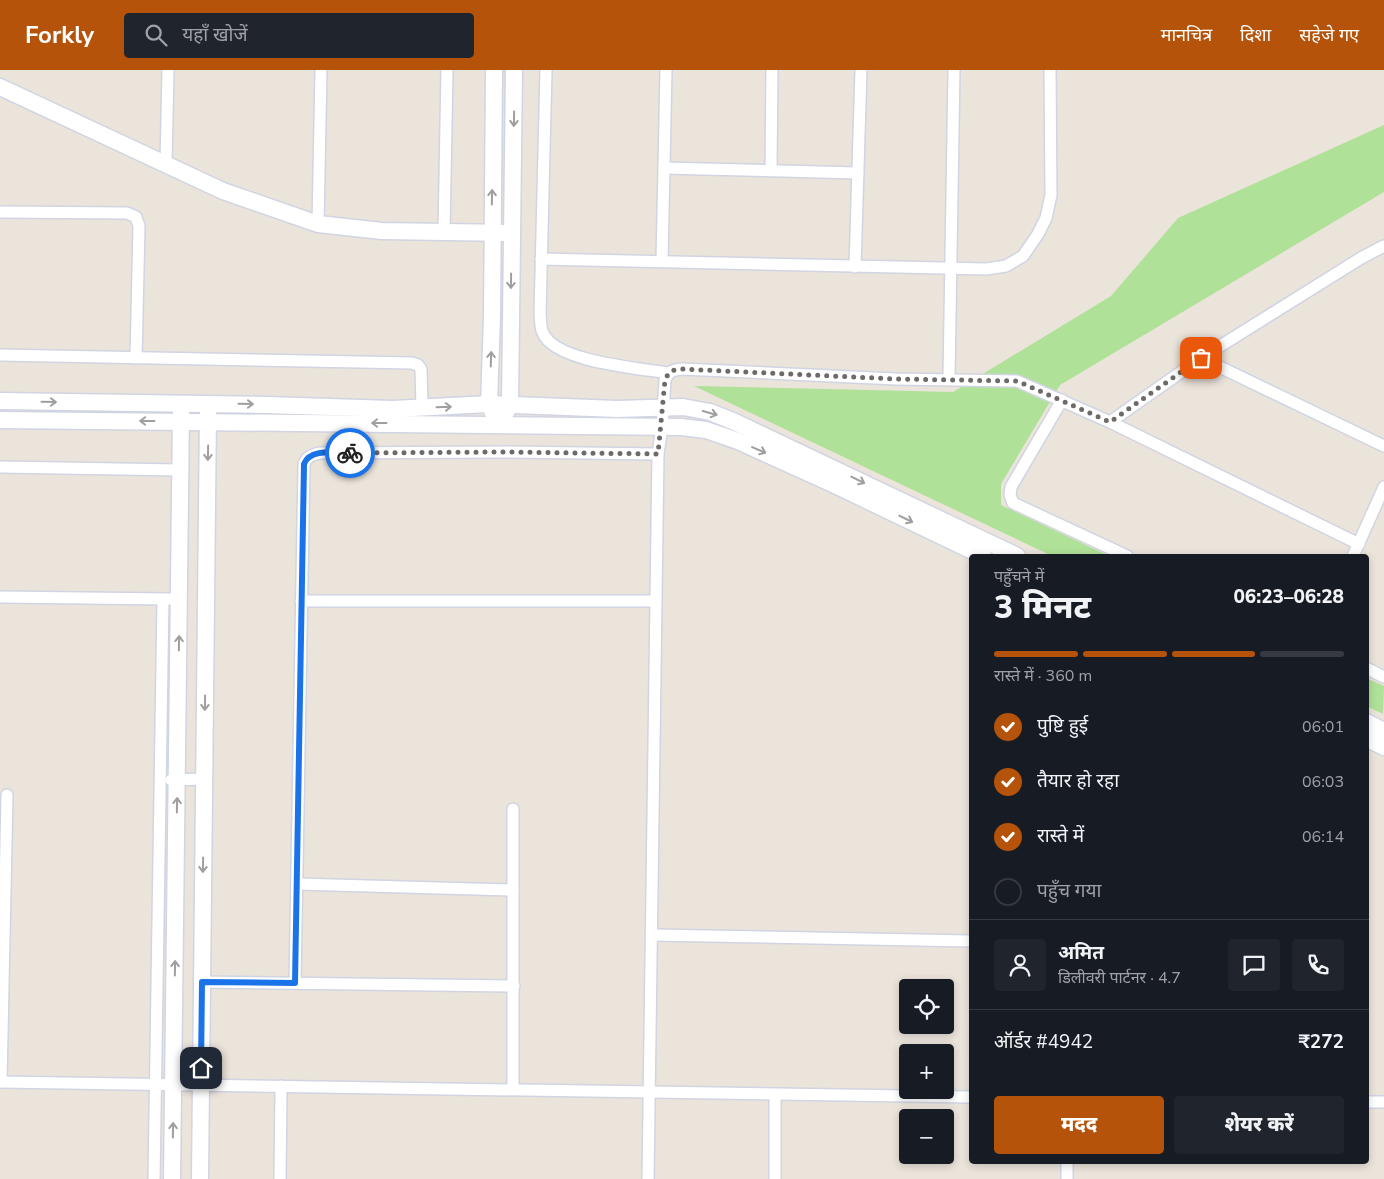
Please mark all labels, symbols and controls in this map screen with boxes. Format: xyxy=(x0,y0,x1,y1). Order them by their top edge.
search box xyxy=(124,13,474,58)
text: Forkly xyxy=(25,19,94,51)
icon: search xyxy=(142,21,170,49)
text: यहाँ खोजें xyxy=(182,22,248,48)
text: मानचित्र xyxy=(1161,23,1212,47)
text: दिशा xyxy=(1240,23,1271,47)
text: सहेजे गए xyxy=(1299,23,1359,47)
one-way arrow xyxy=(509,110,518,126)
one-way arrow xyxy=(487,189,497,206)
one-way arrow xyxy=(506,272,516,289)
pin xyxy=(1180,337,1222,379)
icon: bag xyxy=(1187,344,1215,372)
one-way arrow xyxy=(486,352,495,368)
one-way arrow xyxy=(40,397,56,407)
one-way arrow xyxy=(238,400,254,409)
one-way arrow xyxy=(435,402,451,411)
one-way arrow xyxy=(702,408,718,418)
one-way arrow xyxy=(139,416,156,426)
one-way arrow xyxy=(372,418,388,428)
courier xyxy=(325,428,375,478)
icon: bike xyxy=(336,439,364,467)
one-way arrow xyxy=(203,444,212,460)
one-way arrow xyxy=(751,445,766,455)
one-way arrow xyxy=(850,476,865,485)
one-way arrow xyxy=(898,515,913,524)
text: पहुँचने में xyxy=(994,566,1044,588)
text: 06:23–06:28 xyxy=(1233,584,1344,610)
text: 3 मिनट xyxy=(994,586,1091,629)
one-way arrow xyxy=(174,635,184,652)
text: रास्ते में · 360 m xyxy=(994,665,1092,687)
one-way arrow xyxy=(200,694,210,710)
icon: check xyxy=(994,713,1022,741)
text: पुष्टि हुई xyxy=(1037,713,1088,739)
text: 06:01 xyxy=(1302,716,1344,738)
icon: check xyxy=(994,768,1022,796)
text: तैयार हो रहा xyxy=(1037,768,1119,794)
text: 06:03 xyxy=(1302,771,1344,793)
one-way arrow xyxy=(172,798,182,814)
icon: check xyxy=(994,823,1022,851)
text: रास्ते में xyxy=(1037,823,1084,849)
text: 06:14 xyxy=(1302,826,1344,848)
one-way arrow xyxy=(198,856,208,873)
text: पहुँच गया xyxy=(1037,878,1101,904)
button: person xyxy=(994,939,1046,991)
button: chat xyxy=(1228,939,1280,991)
button: phone xyxy=(1292,939,1344,991)
text: अमित xyxy=(1058,940,1104,966)
one-way arrow xyxy=(170,960,179,976)
text: डिलीवरी पार्टनर · 4.7 xyxy=(1058,967,1181,989)
map controls xyxy=(899,979,954,1164)
button: locate xyxy=(899,979,954,1034)
text: ऑर्डर #4942 xyxy=(994,1029,1093,1055)
text: ₹272 xyxy=(1298,1029,1344,1055)
button: + xyxy=(899,1044,954,1099)
pin xyxy=(180,1047,222,1089)
icon: home xyxy=(187,1054,215,1082)
button: मदद xyxy=(994,1096,1164,1154)
button: शेयर करें xyxy=(1174,1096,1344,1154)
button: − xyxy=(899,1109,954,1164)
one-way arrow xyxy=(168,1123,177,1139)

